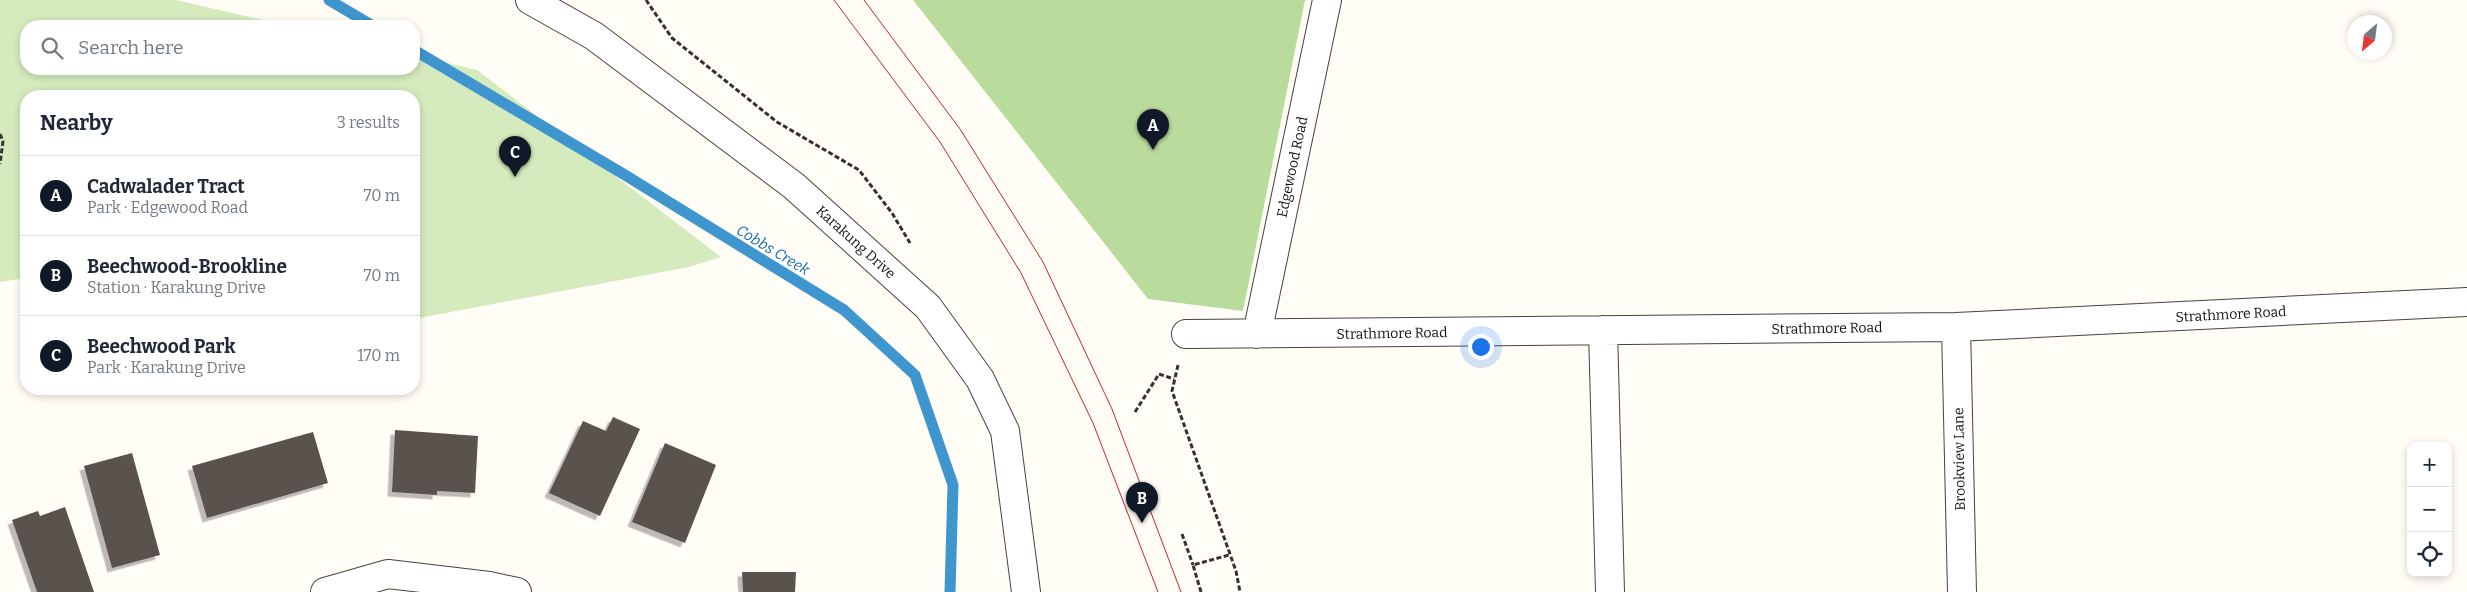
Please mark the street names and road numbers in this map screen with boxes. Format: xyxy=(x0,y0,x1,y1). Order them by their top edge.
street label: Edgewood Road xyxy=(1273,115,1311,219)
street label: Karakung Drive xyxy=(813,202,899,282)
street label: Strathmore Road xyxy=(2175,303,2287,326)
street label: Strathmore Road xyxy=(1771,319,1883,338)
street label: Strathmore Road xyxy=(1336,324,1448,343)
street label: Brookview Lane xyxy=(1950,407,1969,511)

